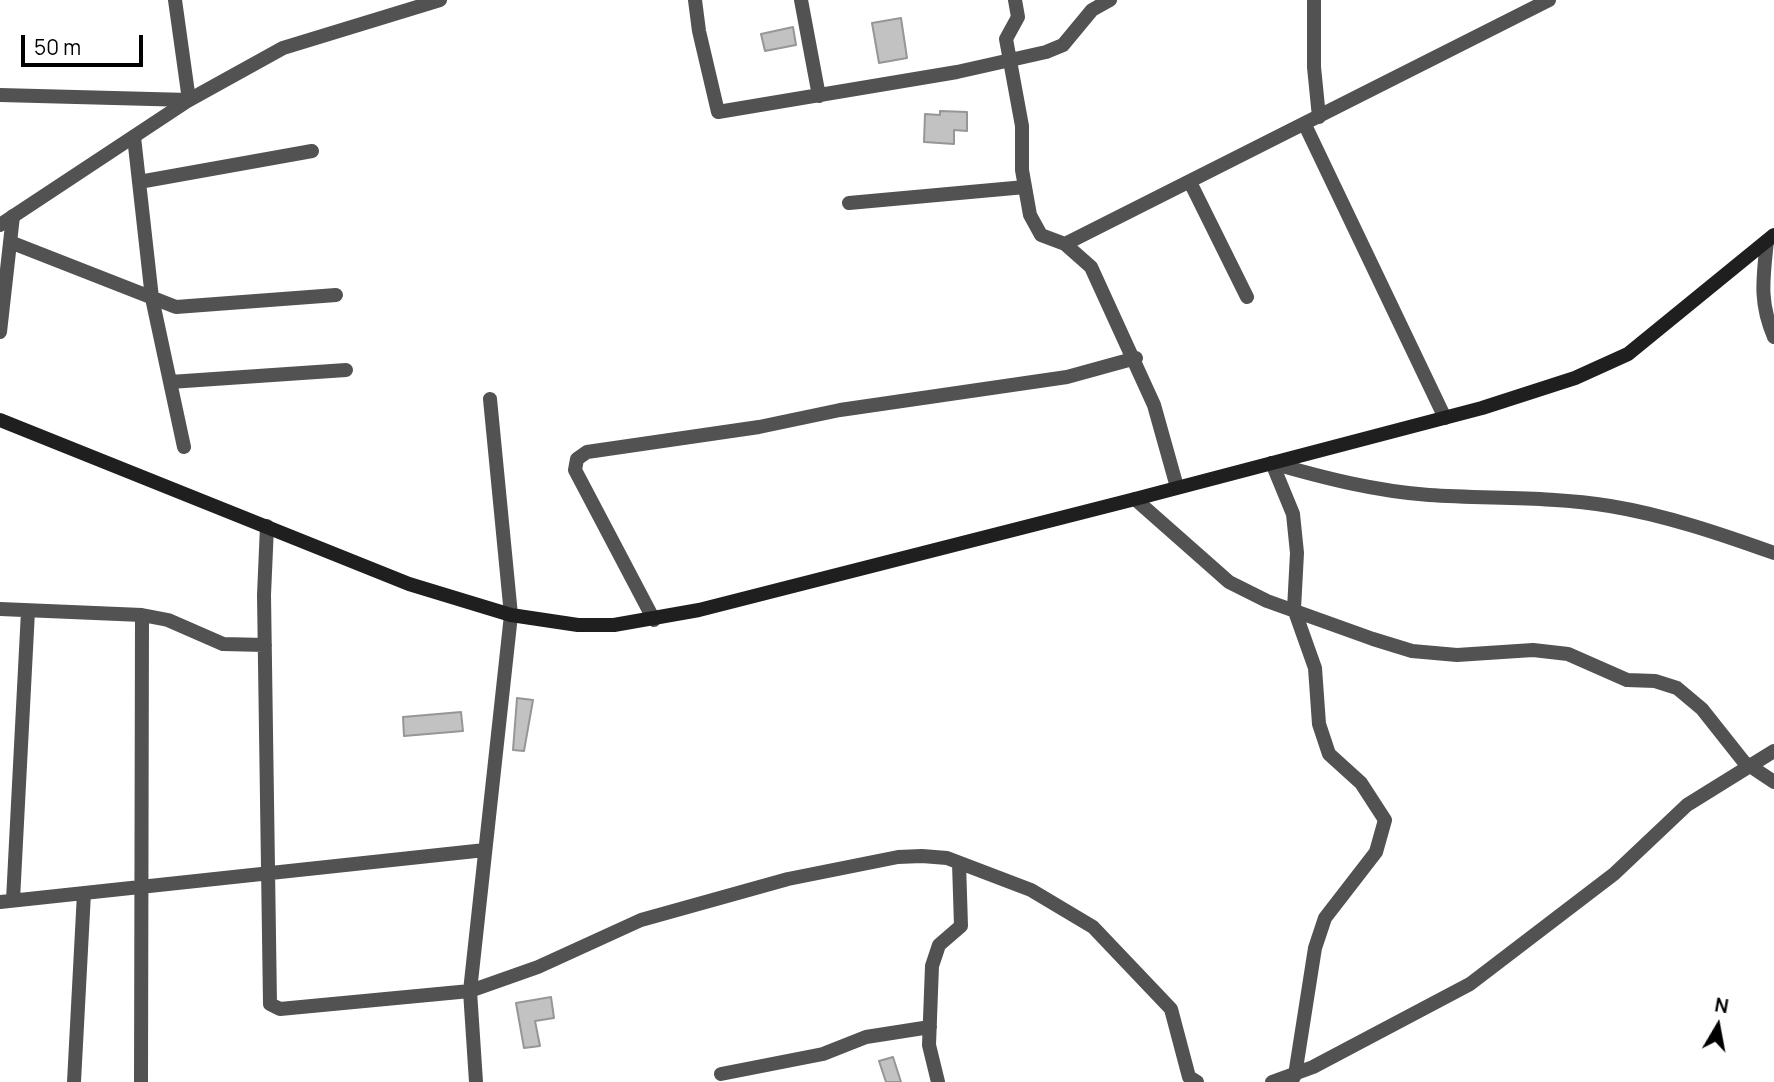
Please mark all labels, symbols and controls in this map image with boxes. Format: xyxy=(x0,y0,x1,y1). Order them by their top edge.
scale bar xyxy=(24,21,147,65)
text: 50 m xyxy=(34,33,81,61)
north arrow xyxy=(1683,991,1753,1061)
text: N xyxy=(1713,991,1731,1019)

